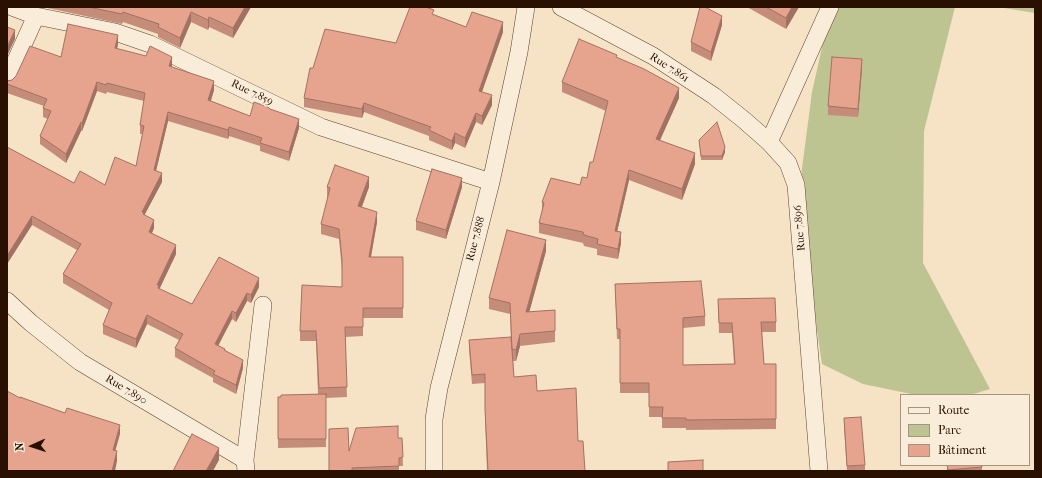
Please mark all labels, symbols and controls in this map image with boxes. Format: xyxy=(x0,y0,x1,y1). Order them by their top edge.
street label: Rue 7.861 xyxy=(647,50,691,86)
street label: Rue 7.859 xyxy=(229,77,275,109)
street label: Rue 7.896 xyxy=(791,204,809,252)
street label: Rue 7.888 xyxy=(464,215,488,263)
street label: Rue 7.890 xyxy=(103,372,149,408)
legend xyxy=(900,394,1030,466)
text: Route xyxy=(938,403,970,417)
text: Parc xyxy=(938,423,961,437)
north arrow xyxy=(12,426,52,466)
text: N xyxy=(13,442,26,451)
text: Bâtiment xyxy=(938,443,986,457)

